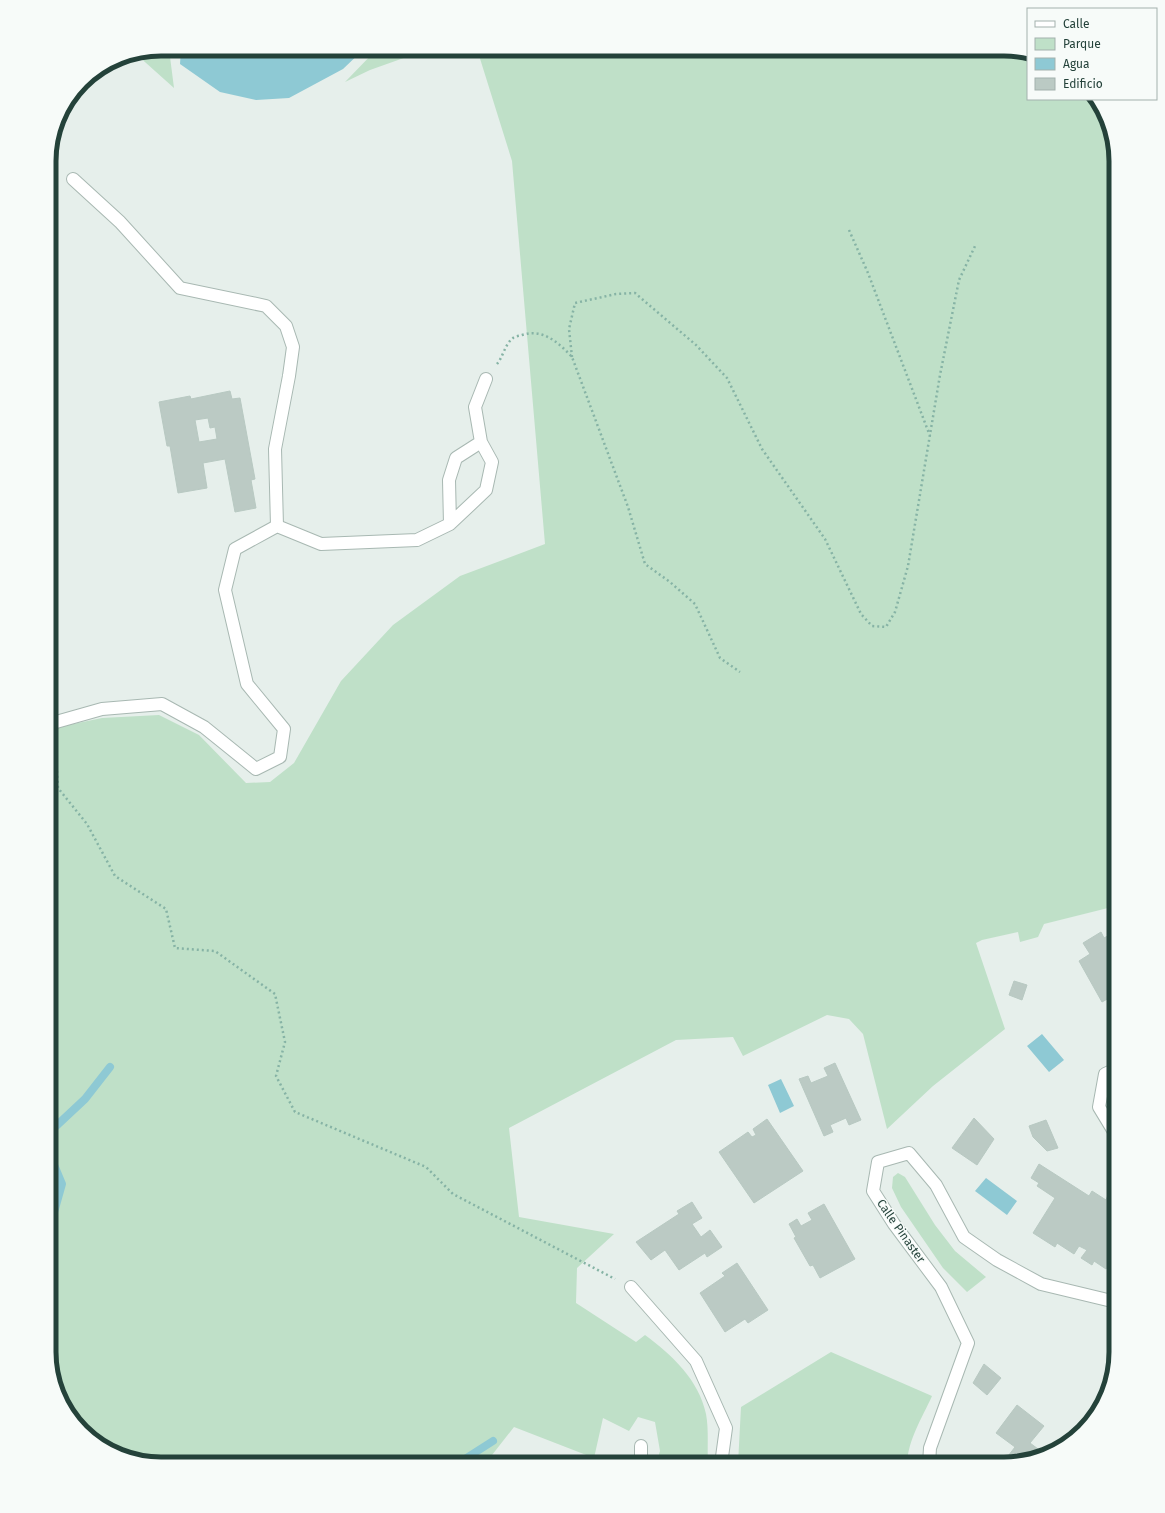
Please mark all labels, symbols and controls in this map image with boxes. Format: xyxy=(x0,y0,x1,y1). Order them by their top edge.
legend xyxy=(1027,8,1157,100)
text: Calle xyxy=(1063,17,1090,31)
text: Parque xyxy=(1063,37,1101,51)
text: Agua xyxy=(1063,57,1090,71)
text: Edificio xyxy=(1063,77,1103,91)
street label: Calle Pinaster xyxy=(874,1196,928,1266)

